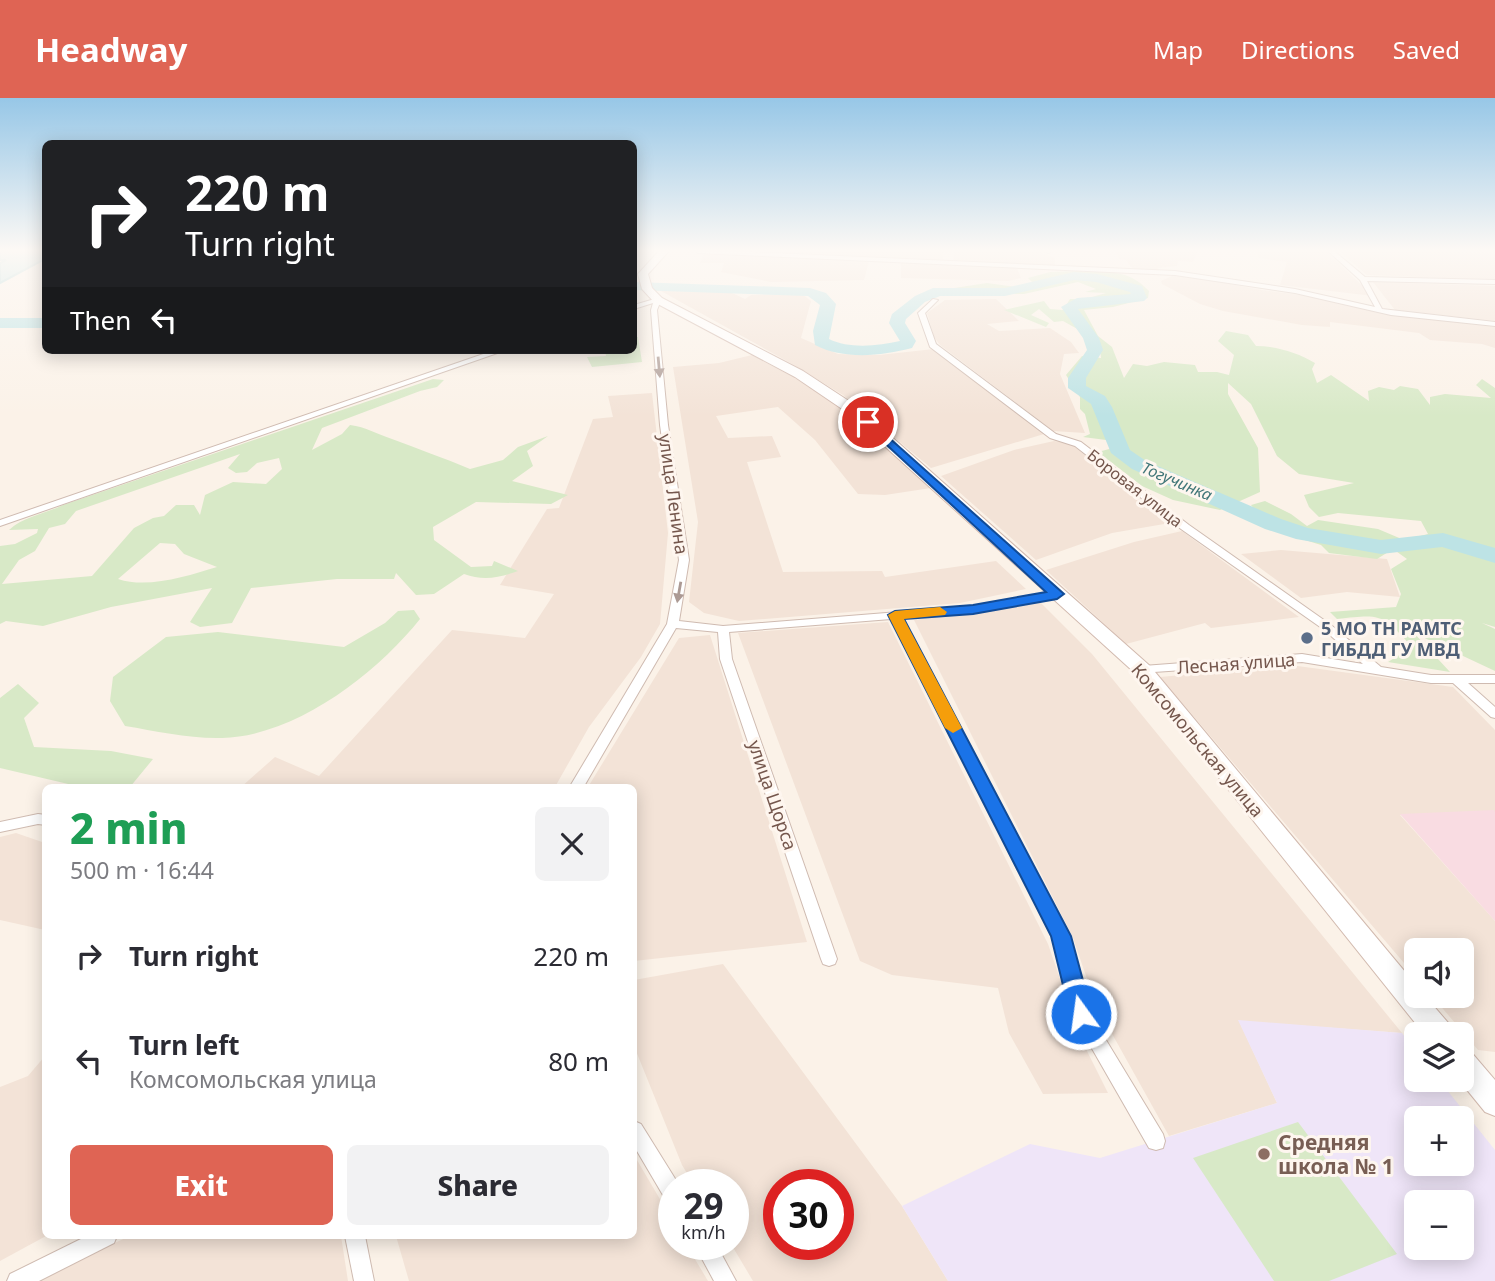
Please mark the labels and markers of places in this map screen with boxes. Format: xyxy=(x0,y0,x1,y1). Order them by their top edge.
pin xyxy=(838,392,898,452)
place label: 5 МО ТН РАМТС ГИБДД ГУ МВД xyxy=(1321,616,1462,661)
marker: 5 МО ТН РАМТС ГИБДД ГУ МВД xyxy=(1299,630,1315,646)
place label: Средняя школа № 1 xyxy=(1278,1128,1394,1180)
marker: Средняя школа № 1 xyxy=(1256,1146,1272,1162)

